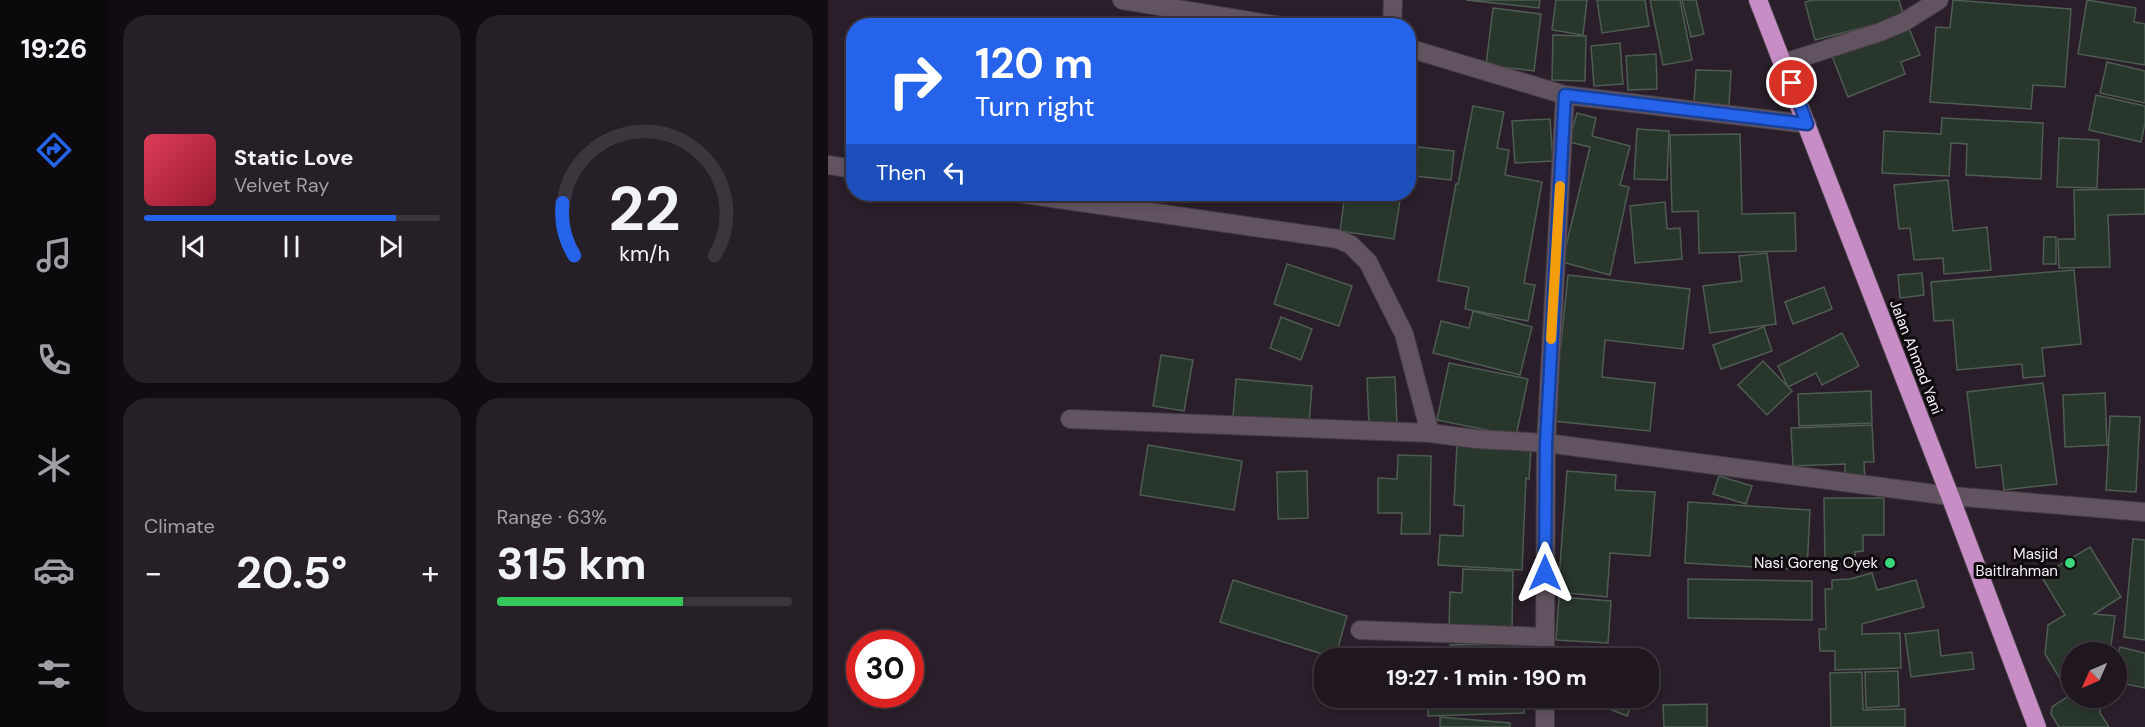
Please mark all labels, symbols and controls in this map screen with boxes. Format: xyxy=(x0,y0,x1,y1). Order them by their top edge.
text: 19:26 xyxy=(21,31,87,66)
text: 120 m xyxy=(975,36,1093,91)
icon: right xyxy=(876,42,954,120)
pin xyxy=(1766,57,1817,108)
icon: arrive xyxy=(1775,66,1808,99)
text: Turn right xyxy=(975,89,1095,124)
icon: directions xyxy=(33,129,75,171)
text: Static Love xyxy=(234,143,354,172)
icon: left xyxy=(938,156,971,189)
text: Then xyxy=(876,158,926,187)
text: 22 xyxy=(608,168,680,249)
text: Velvet Ray xyxy=(234,172,329,198)
icon: previous xyxy=(177,230,210,263)
icon: pause xyxy=(275,230,308,263)
icon: next xyxy=(374,230,407,263)
icon: music xyxy=(33,234,75,276)
text: km/h xyxy=(619,240,670,268)
street label: Jalan Ahmad Yani xyxy=(1885,297,1947,417)
icon: phone xyxy=(33,339,75,381)
icon: climate xyxy=(33,444,75,486)
text: Range · 63% xyxy=(497,504,607,530)
text: Climate xyxy=(144,513,215,539)
text: 315 km xyxy=(497,534,647,593)
position arrow xyxy=(1513,541,1577,605)
text: 20.5° xyxy=(236,543,347,602)
place label: Masjid Baitlrahman xyxy=(1975,544,2058,581)
icon: car xyxy=(33,549,75,591)
text: − xyxy=(144,551,162,594)
text: + xyxy=(421,551,439,594)
place label: Nasi Goreng Oyek xyxy=(1754,553,1878,573)
marker: Nasi Goreng Oyek xyxy=(1883,556,1897,570)
marker: Masjid Baitlrahman xyxy=(2063,556,2077,570)
speed limit sign: 30 xyxy=(846,630,924,708)
north arrow xyxy=(2061,642,2127,708)
map controls xyxy=(2061,642,2127,708)
icon: filters xyxy=(33,653,75,695)
text: 19:27 · 1 min · 190 m xyxy=(1386,663,1587,692)

